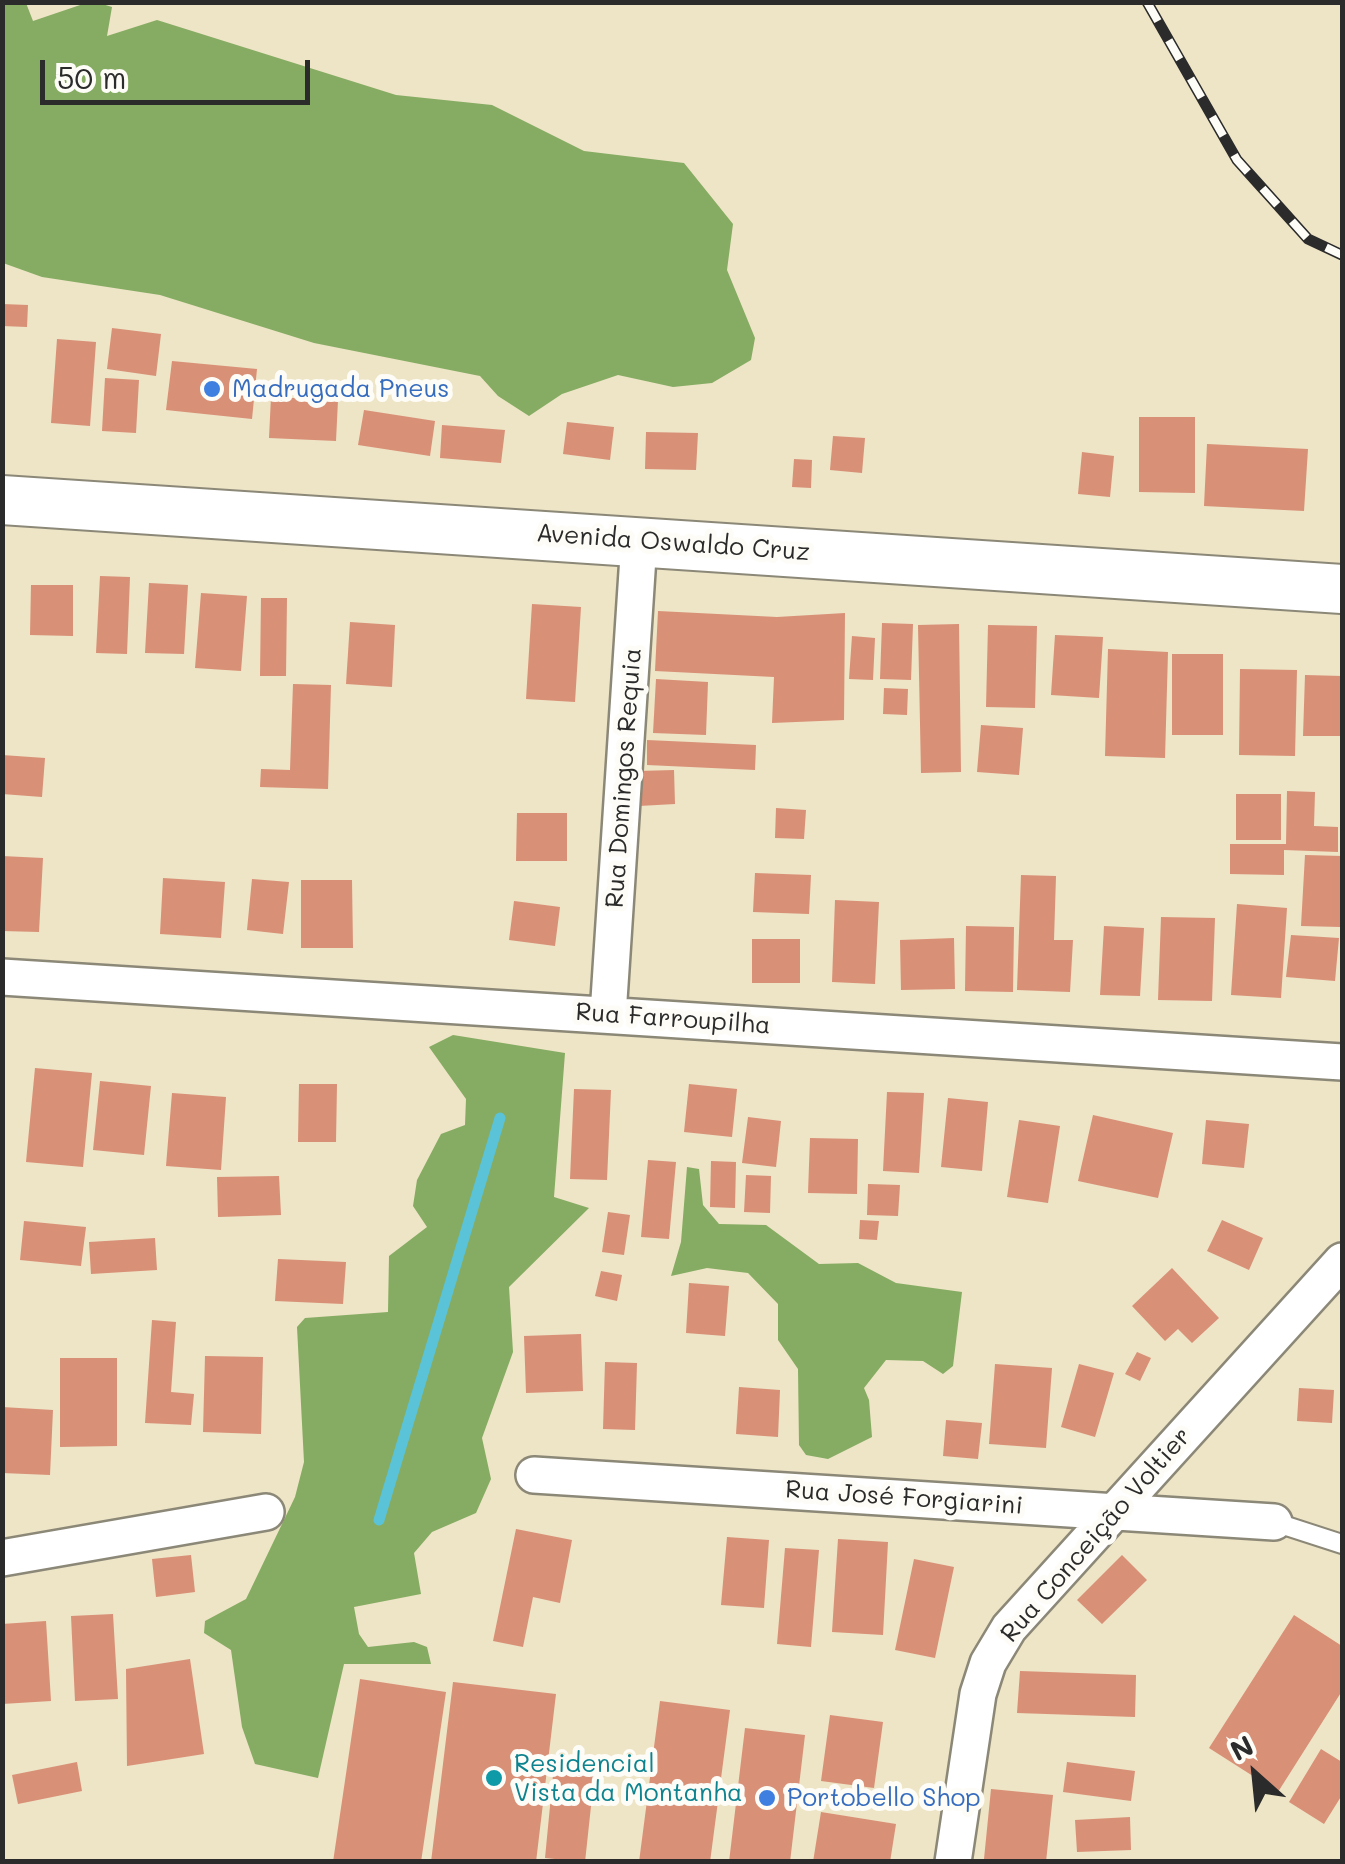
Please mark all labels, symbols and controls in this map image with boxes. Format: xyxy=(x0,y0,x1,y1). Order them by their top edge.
scale bar xyxy=(45,40,315,102)
text: 50 m xyxy=(57,57,127,97)
place label: Madrugada Pneus xyxy=(232,374,449,404)
marker: Madrugada Pneus xyxy=(201,378,223,400)
street label: Avenida Oswaldo Cruz xyxy=(535,518,811,568)
street label: Rua Domingos Requia xyxy=(600,647,648,909)
street label: Rua Farroupilha xyxy=(574,997,772,1041)
street label: Rua Conceição Voltier xyxy=(995,1422,1197,1648)
street label: Rua José Forgiarini xyxy=(784,1475,1024,1521)
north arrow xyxy=(1205,1724,1305,1824)
text: N xyxy=(1224,1726,1259,1768)
place label: Residencial Vista da Montanha xyxy=(514,1749,743,1808)
marker: Residencial Vista da Montanha xyxy=(483,1767,505,1789)
place label: Portobello Shop xyxy=(787,1783,981,1813)
marker: Portobello Shop xyxy=(756,1787,778,1809)

